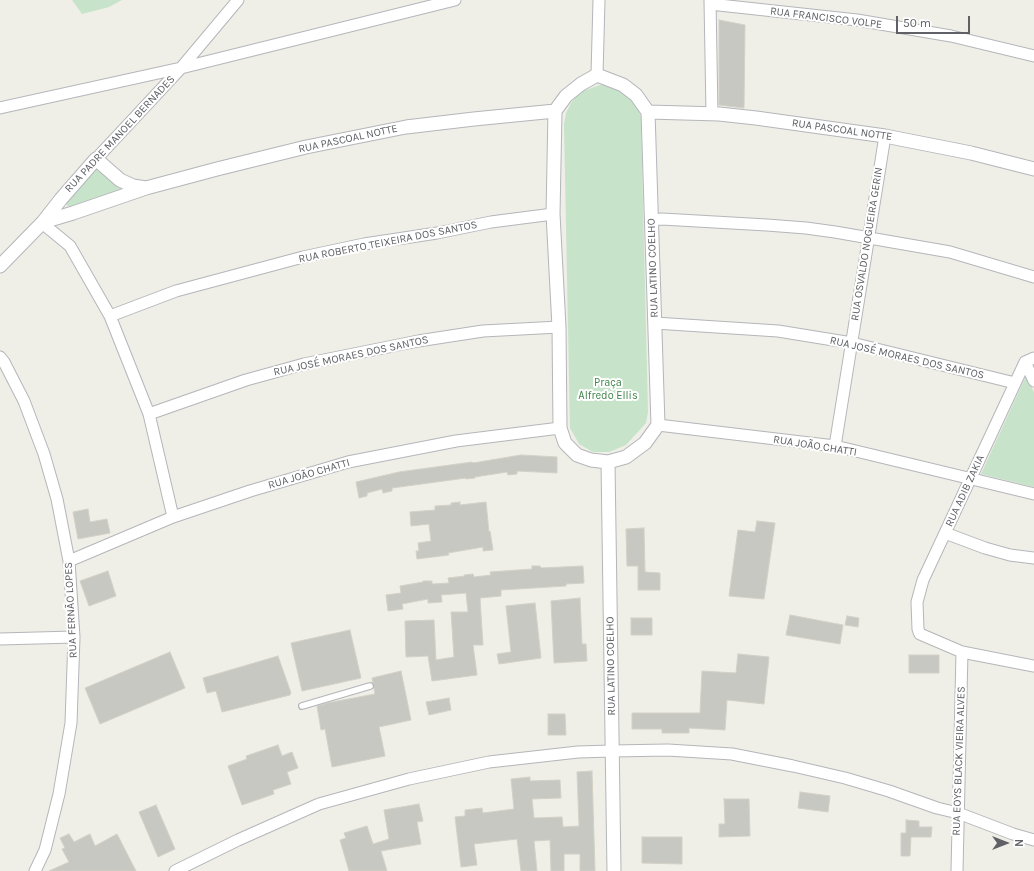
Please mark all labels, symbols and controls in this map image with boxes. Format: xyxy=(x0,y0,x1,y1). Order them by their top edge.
street label: RUA FRANCISCO VOLPE xyxy=(769,5,883,31)
scale bar xyxy=(898,8,972,34)
text: 50 m xyxy=(903,16,931,30)
street label: RUA PADRE MANOEL BERNADES xyxy=(62,73,178,195)
street label: RUA PASCOAL NOTTE xyxy=(791,116,893,144)
street label: RUA PASCOAL NOTTE xyxy=(297,122,399,156)
street label: RUA OSVALDO NOGUEIRA GERIN xyxy=(848,166,886,322)
street label: RUA ROBERTO TEIXEIRA DOS SANTOS xyxy=(298,218,478,266)
street label: RUA LATINO COELHO xyxy=(645,218,661,318)
street label: RUA JOSÉ MORAES DOS SANTOS xyxy=(272,333,430,379)
street label: RUA JOSÉ MORAES DOS SANTOS xyxy=(828,334,986,382)
park label: Praça Alfredo Ellis xyxy=(578,376,638,402)
street label: RUA JOÃO CHATTI xyxy=(772,433,858,459)
street label: RUA ADIB ZAKIA xyxy=(943,453,987,529)
street label: RUA JOÃO CHATTI xyxy=(267,456,351,492)
street label: RUA FERNÃO LOPES xyxy=(62,562,80,658)
street label: RUA LATINO COELHO xyxy=(604,616,618,716)
street label: RUA EOYS BLACK VIEIRA ALVES xyxy=(950,686,968,836)
north arrow xyxy=(986,823,1026,863)
text: N xyxy=(1012,839,1025,847)

